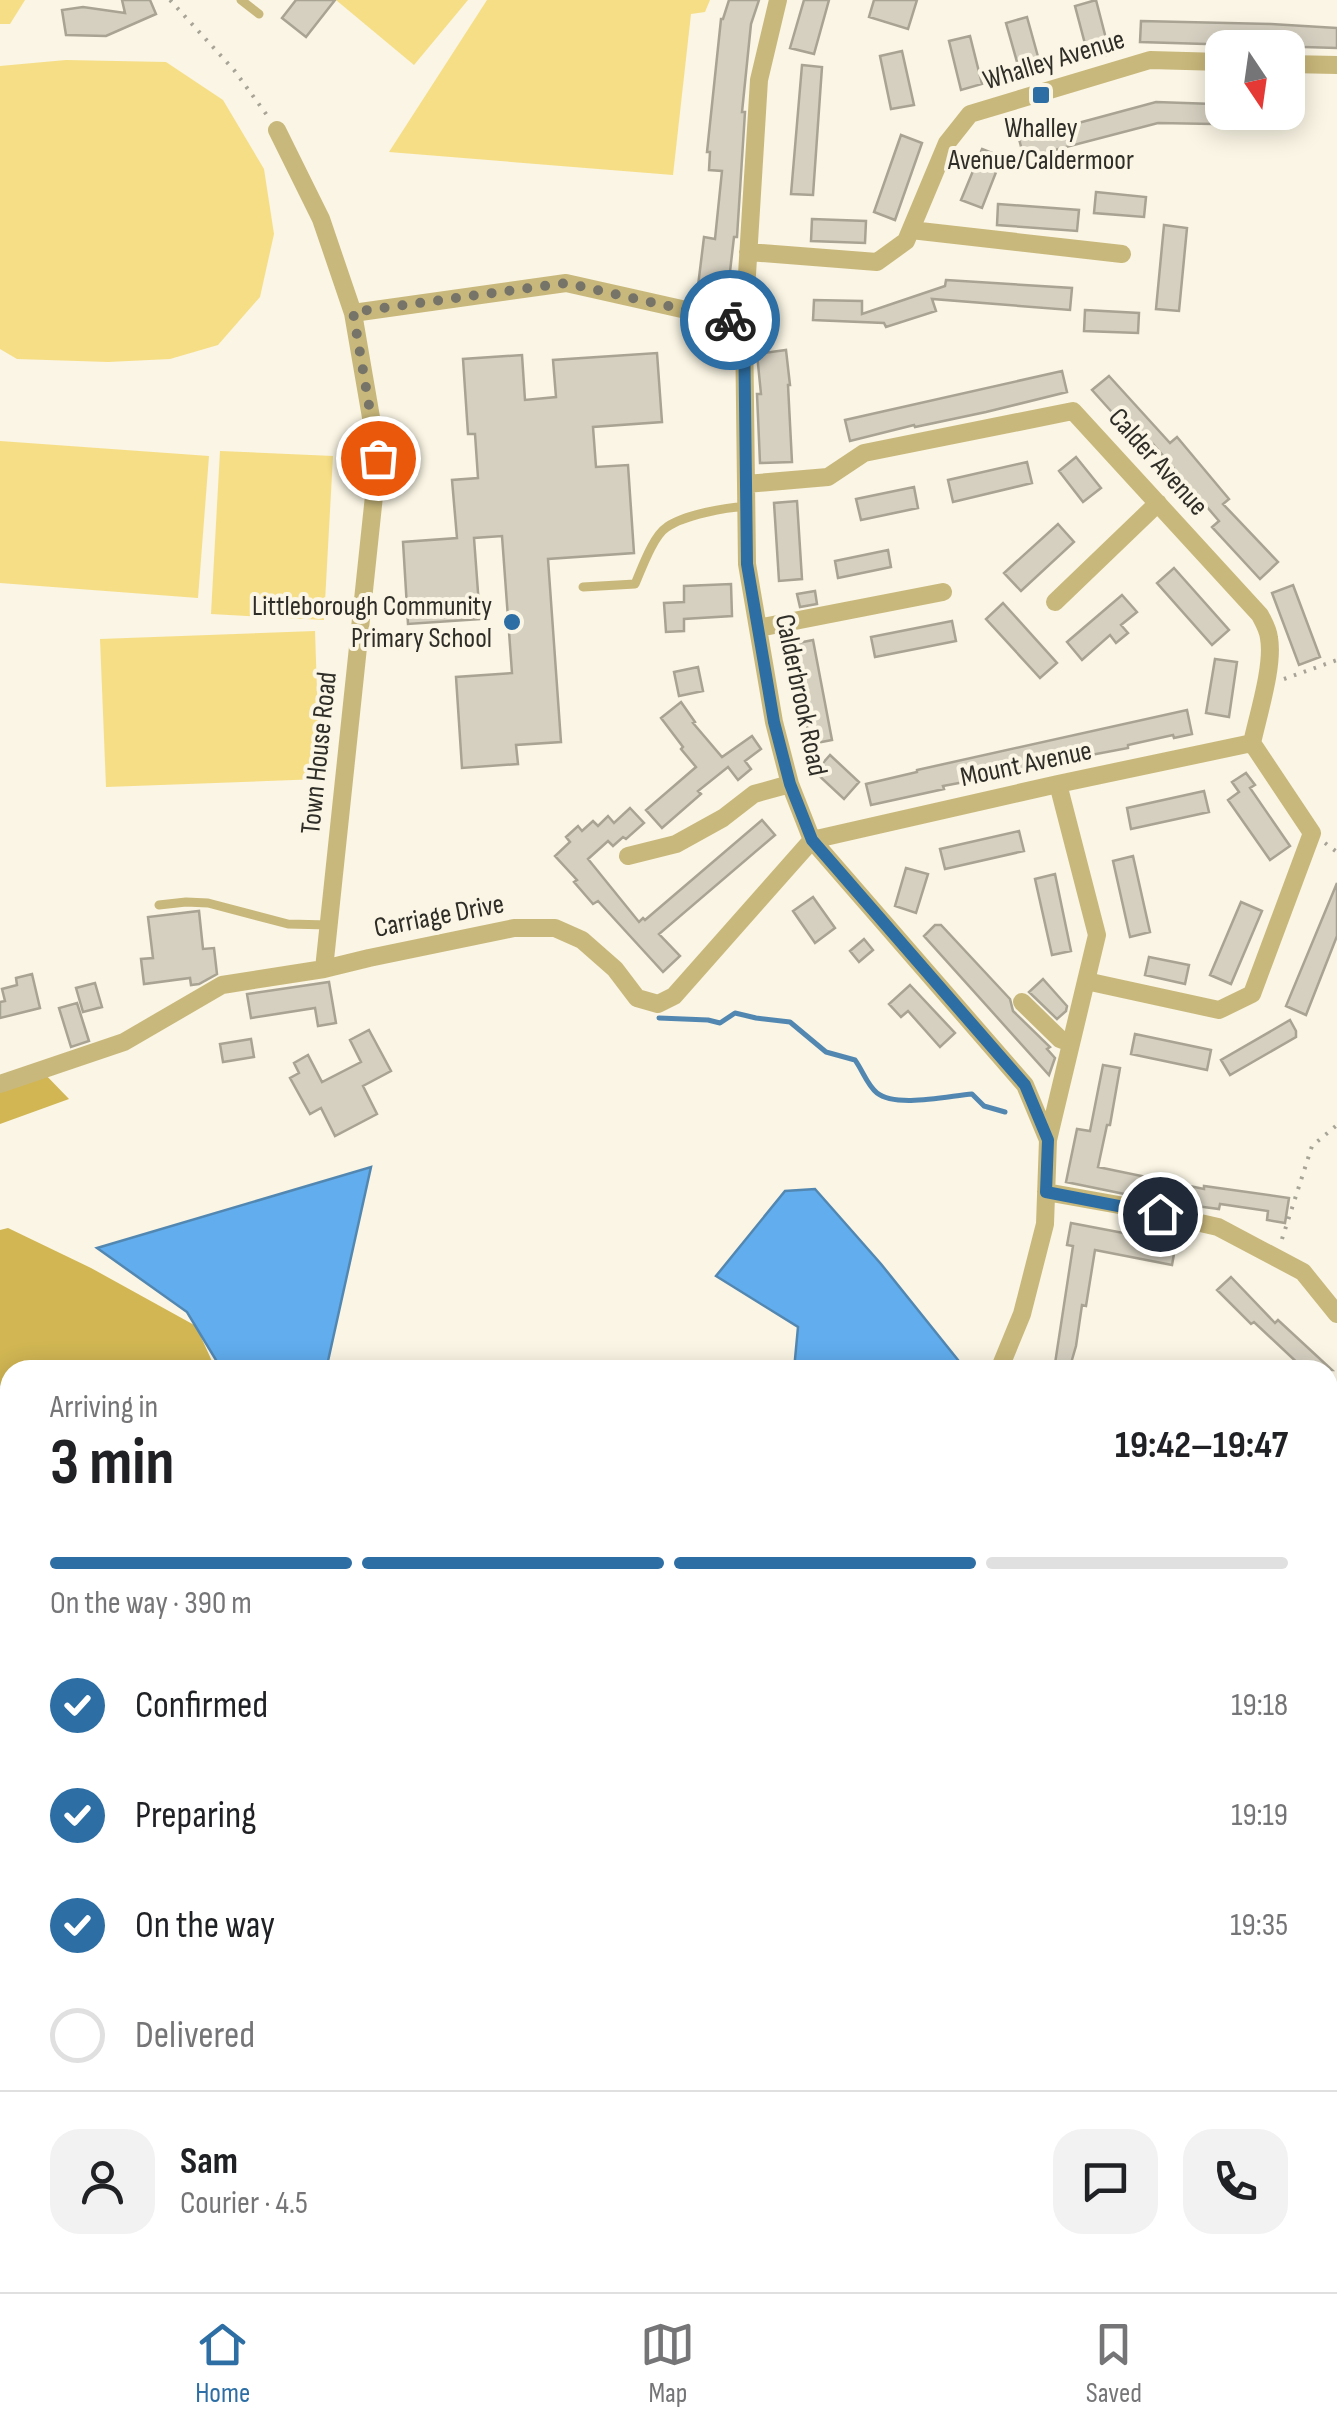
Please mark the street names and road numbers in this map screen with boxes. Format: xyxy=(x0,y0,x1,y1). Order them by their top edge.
street label: Whalley Avenue xyxy=(979,23,1129,97)
street label: Calder Avenue xyxy=(1101,402,1215,522)
street label: Calderbrook Road xyxy=(768,611,834,779)
street label: Town House Road xyxy=(294,670,344,836)
street label: Mount Avenue xyxy=(957,734,1095,794)
street label: Carriage Drive xyxy=(371,887,507,945)

